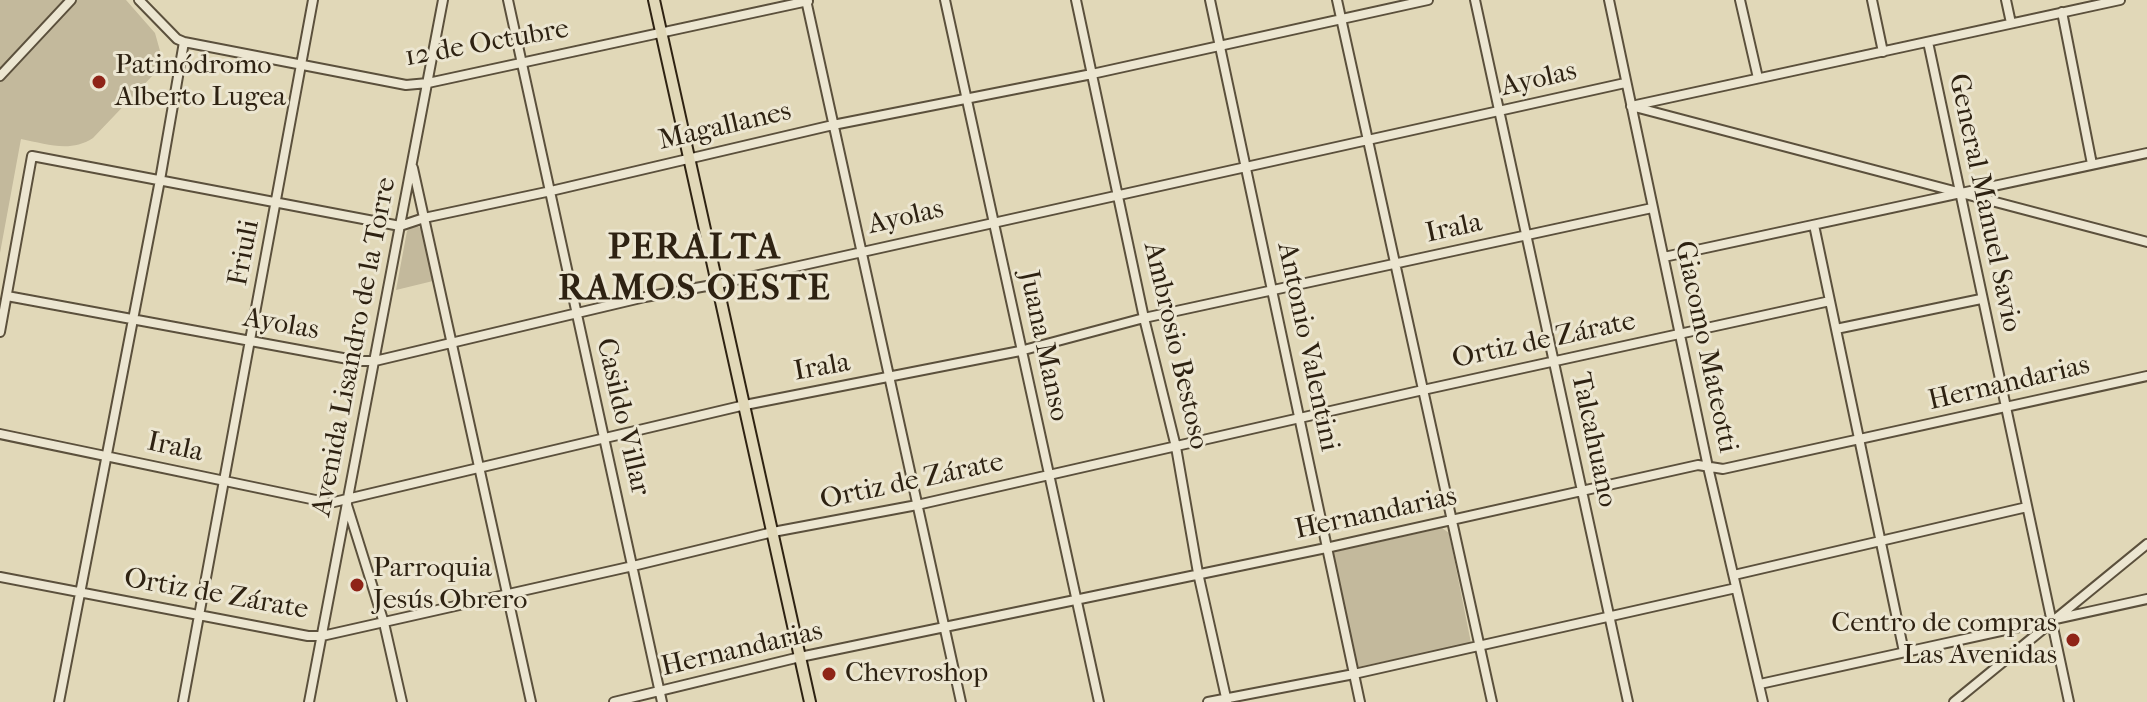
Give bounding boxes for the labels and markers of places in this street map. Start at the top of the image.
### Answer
place label: Patinódromo Alberto Lugea [115,49,286,115]
marker: Patinódromo Alberto Lugea [90,73,108,91]
place label: Parroquia Jesús Obrero [373,552,527,618]
marker: Parroquia Jesús Obrero [348,576,366,594]
place label: Centro de compras Las Avenidas [1831,607,2057,673]
marker: Centro de compras Las Avenidas [2064,631,2082,649]
place label: Chevroshop [845,657,988,691]
marker: Chevroshop [820,665,838,683]

